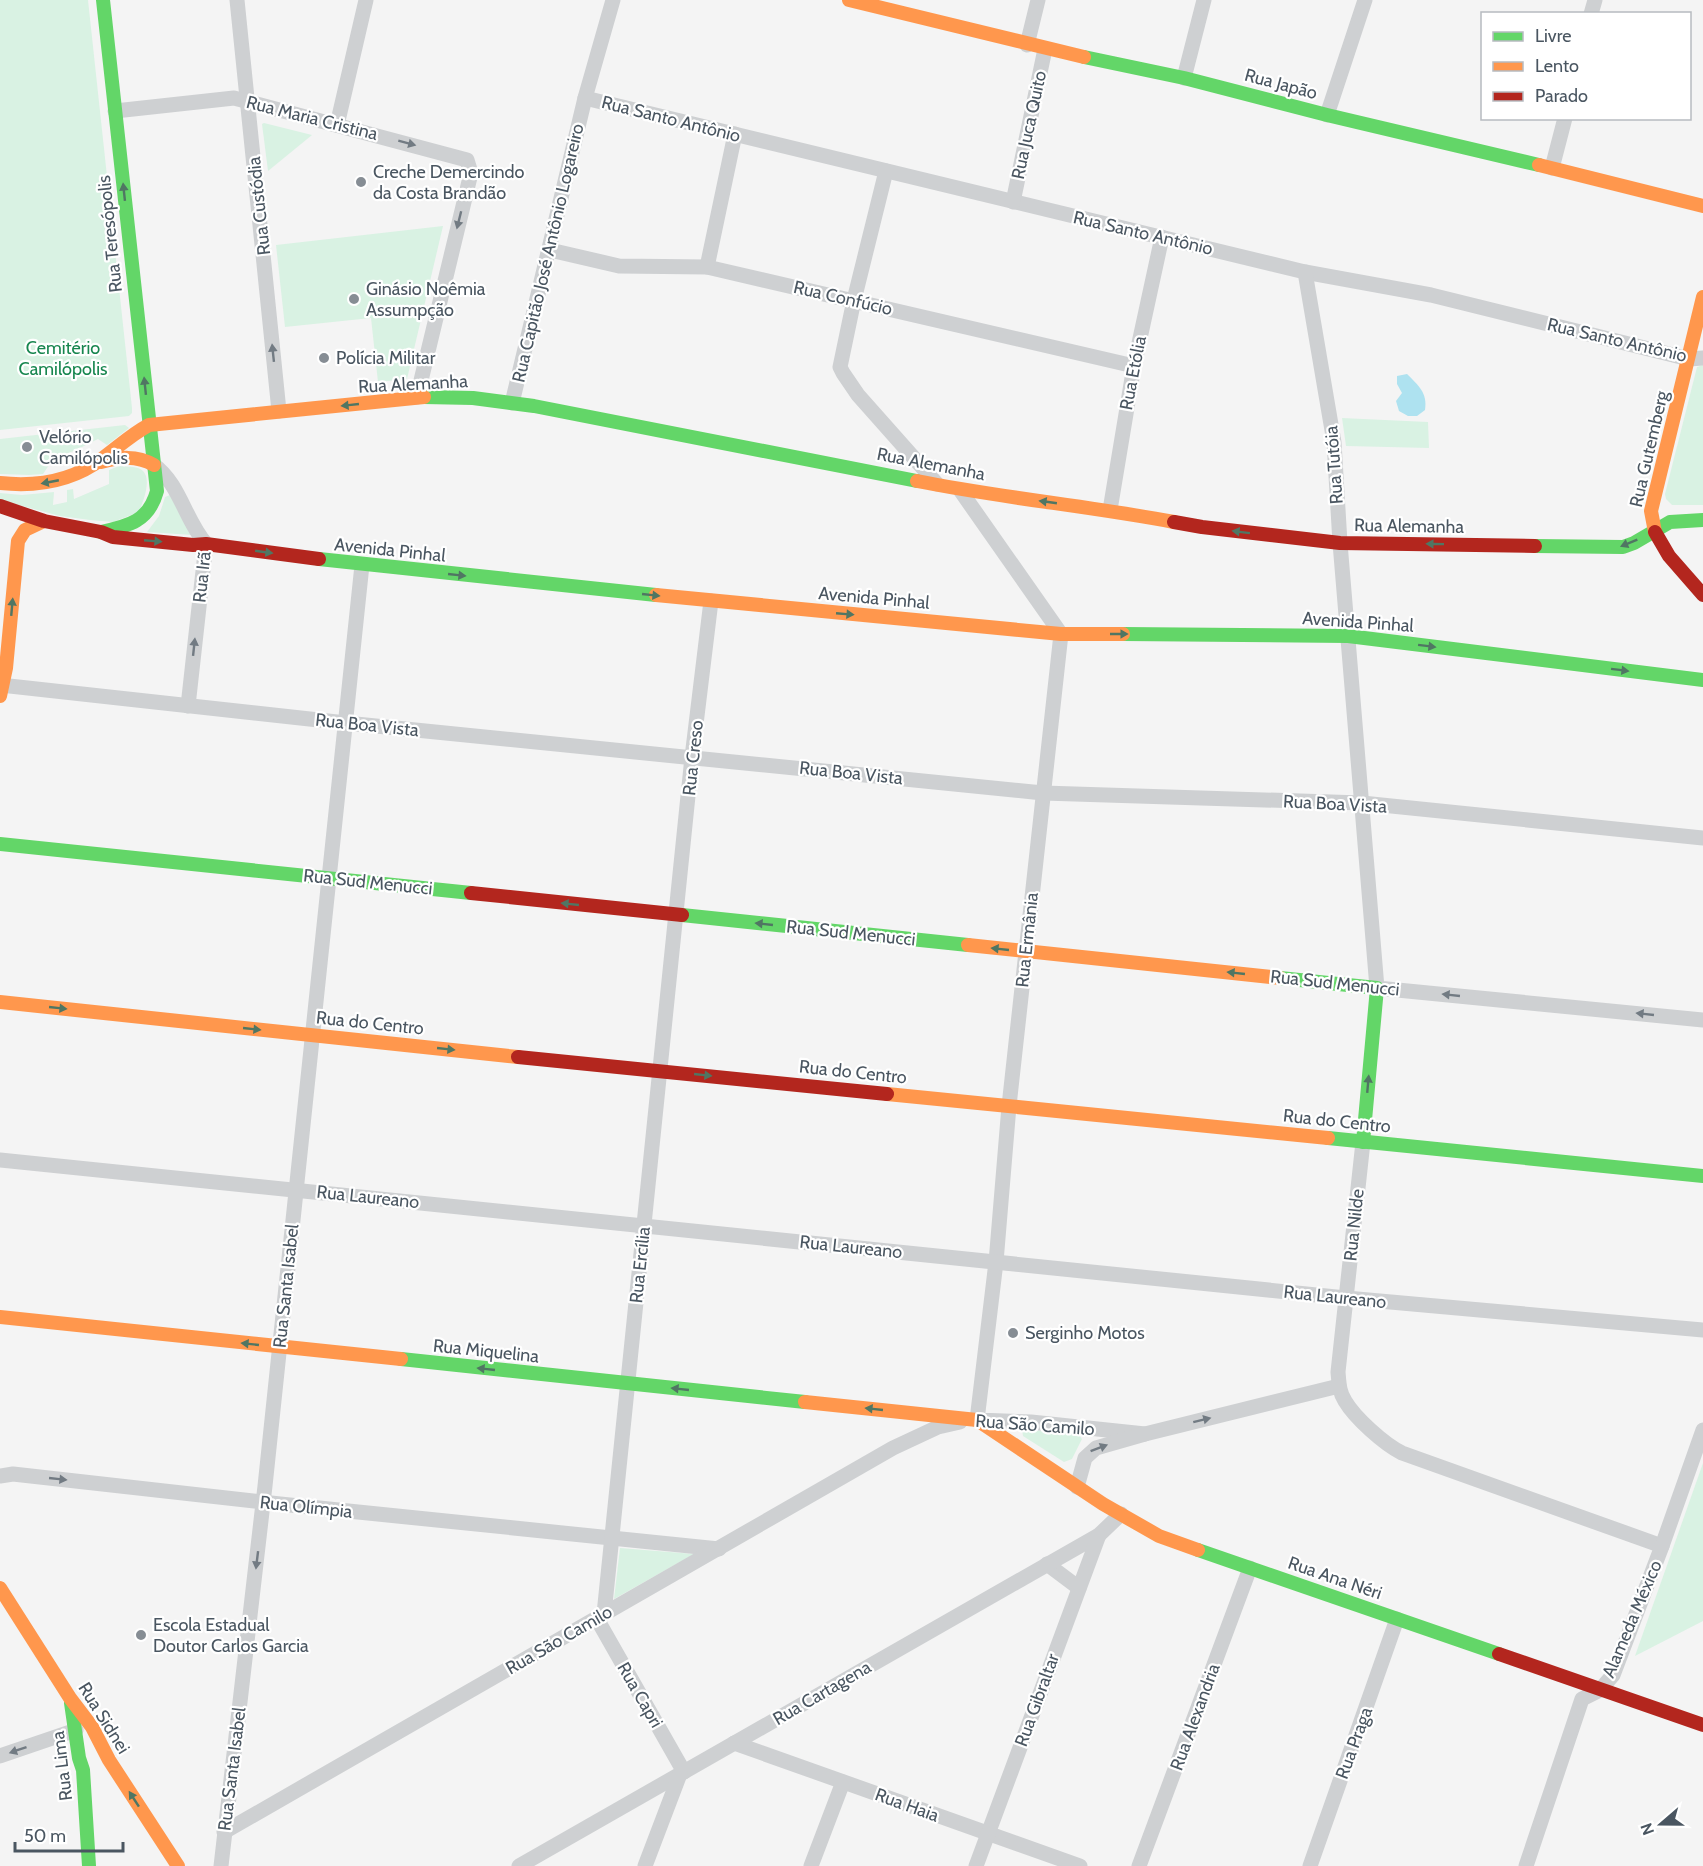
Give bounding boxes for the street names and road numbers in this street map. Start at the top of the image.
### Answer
street label: Rua Japão [1242,64,1320,104]
street label: Rua Juca Quito [1007,69,1051,181]
street label: Rua Maria Cristina [244,91,380,145]
street label: Rua Santo Antônio [599,91,743,147]
street label: Rua Capitão José Antônio Logareiro [507,121,589,385]
street label: Rua Custódia [243,155,275,256]
street label: Rua Teresópolis [93,174,127,294]
street label: Rua Santo Antônio [1071,206,1215,260]
street label: Rua Confúcio [791,276,895,320]
street label: Rua Santo Antônio [1545,313,1689,367]
street label: Rua Etólia [1115,334,1151,412]
street label: Rua Alemanha [358,370,469,398]
street label: Rua Gutemberg [1625,388,1673,509]
street label: Rua Tutóia [1320,425,1348,505]
street label: Rua Alemanha [875,443,987,485]
street label: Rua Alemanha [1354,514,1465,538]
street label: Avenida Pinhal [333,533,447,567]
street label: Rua Irã [188,550,216,604]
street label: Avenida Pinhal [817,582,931,614]
street label: Avenida Pinhal [1302,607,1415,637]
street label: Rua Boa Vista [314,709,420,741]
street label: Rua Creso [678,719,708,797]
street label: Rua Boa Vista [798,757,904,789]
street label: Rua Boa Vista [1283,790,1388,818]
street label: Rua Sud Menucci [302,864,434,900]
street label: Rua Ermânia [1011,891,1043,988]
street label: Rua Sud Menucci [785,915,917,951]
street label: Rua Sud Menucci [1269,965,1401,1001]
street label: Rua do Centro [315,1006,425,1040]
street label: Rua do Centro [798,1055,908,1089]
street label: Rua do Centro [1282,1104,1392,1138]
street label: Rua Laureano [316,1181,421,1213]
street label: Rua Nilde [1339,1188,1369,1262]
street label: Rua Santa Isabel [269,1222,304,1349]
street label: Rua Ercília [625,1225,655,1304]
street label: Rua Laureano [799,1231,904,1263]
street label: Rua Laureano [1283,1281,1388,1313]
street label: Rua Miquelina [432,1334,540,1368]
street label: Rua São Camilo [975,1410,1095,1440]
street label: Rua Olímpia [259,1491,354,1523]
street label: Rua Ana Néri [1285,1552,1385,1604]
street label: Alameda México [1597,1557,1667,1681]
street label: Rua São Camilo [502,1601,616,1679]
street label: Rua Gibraltar [1010,1650,1064,1749]
street label: Rua Cartagena [769,1656,875,1730]
street label: Rua Capri [612,1658,668,1732]
street label: Rua Alexandria [1165,1660,1225,1774]
street label: Rua Sidnei [73,1678,135,1758]
street label: Rua Praga [1331,1704,1377,1782]
street label: Rua Santa Isabel [213,1705,251,1832]
street label: Rua Lima [47,1730,77,1802]
street label: Rua Haia [872,1783,942,1827]

